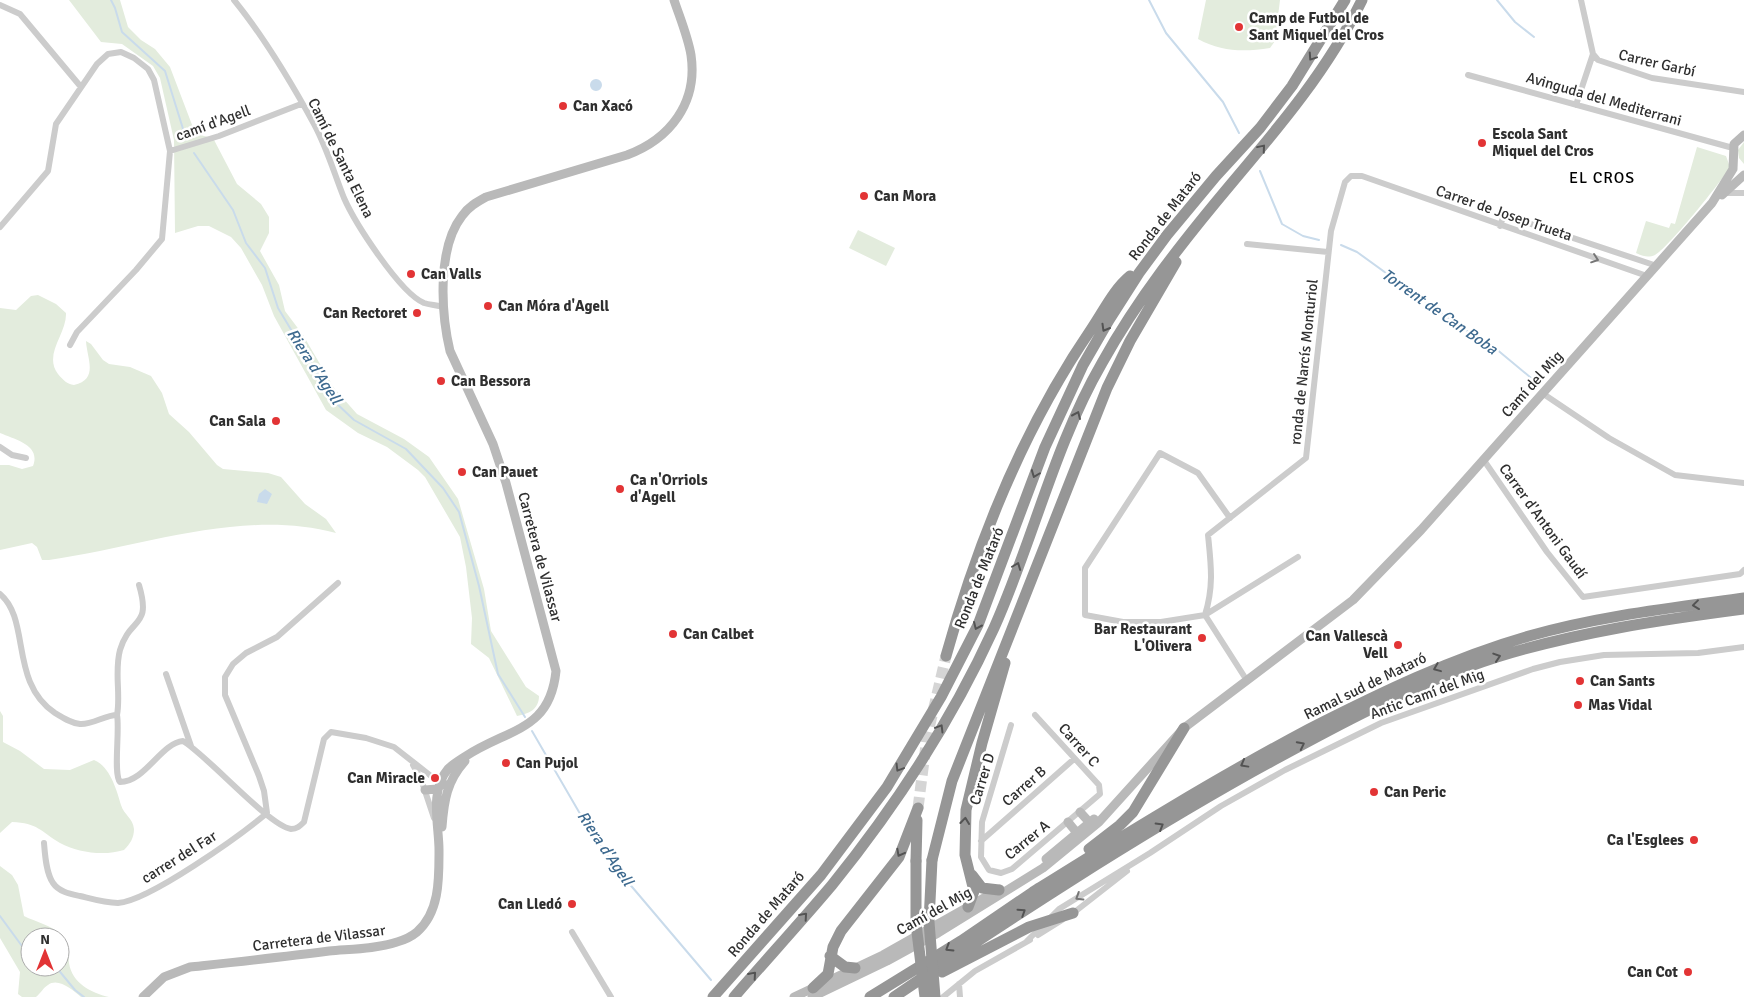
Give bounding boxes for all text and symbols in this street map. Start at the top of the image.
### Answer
place label: Camp de Futbol de Sant Miquel del Cros [1249,9,1384,44]
marker: Camp de Futbol de Sant Miquel del Cros [1233,21,1245,33]
street label: Carrer Garbí [1617,45,1697,81]
one-way arrow [1308,52,1318,61]
street label: Avinguda del Mediterrani [1524,68,1684,130]
street label: Camí de Santa Elena [304,95,378,221]
place label: Can Xacó [573,97,633,115]
marker: Can Xacó [557,100,569,112]
street label: camí d'Agell [173,101,253,145]
place label: Escola Sant Miquel del Cros [1492,125,1594,160]
marker: Escola Sant Miquel del Cros [1476,137,1488,149]
one-way arrow [1256,145,1264,154]
street label: Ronda de Mataró [1125,168,1205,264]
district label: EL CROS [1569,168,1635,188]
street label: Carrer de Josep Trueta [1433,181,1575,245]
place label: Can Mora [874,187,936,205]
marker: Can Mora [858,190,870,202]
one-way arrow [1591,253,1599,263]
water label: Torrent de Can Boba [1378,264,1502,360]
place label: Can Valls [421,265,482,283]
marker: Can Valls [405,268,417,280]
street label: ronda de Narcís Monturiol [1286,278,1322,446]
place label: Can Móra d'Agell [498,297,609,315]
marker: Can Móra d'Agell [482,300,494,312]
place label: Can Rectoret [323,304,407,322]
marker: Can Rectoret [411,307,423,319]
one-way arrow [1101,322,1111,331]
water label: Riera d'Agell [282,325,347,409]
street label: Camí del Mig [1497,347,1567,421]
place label: Can Bessora [451,372,531,390]
marker: Can Bessora [435,375,447,387]
one-way arrow [1070,411,1081,420]
place label: Can Sala [209,412,266,430]
marker: Can Sala [270,415,282,427]
street label: Carrer d'Antoni Gaudí [1495,460,1591,582]
place label: Can Pauet [472,463,538,481]
marker: Can Pauet [456,466,468,478]
one-way arrow [1031,469,1041,478]
place label: Ca n'Orriols d'Agell [630,471,708,506]
marker: Ca n'Orriols d'Agell [614,483,626,495]
street label: Carretera de Vilassar [514,490,566,624]
street label: Ronda de Mataró [950,524,1008,631]
one-way arrow [1011,562,1021,571]
one-way arrow [1691,599,1700,609]
place label: Bar Restaurant L'Olivera [1094,620,1192,655]
one-way arrow [972,621,983,630]
place label: Can Calbet [683,625,754,643]
place label: Can Vallescà Vell [1305,627,1388,662]
marker: Can Calbet [667,628,679,640]
marker: Bar Restaurant L'Olivera [1196,632,1208,644]
marker: Can Vallescà Vell [1392,639,1404,651]
street label: Ramal sud de Mataró [1301,648,1429,723]
one-way arrow [1493,653,1501,663]
one-way arrow [1433,662,1442,673]
street label: Antic Camí del Mig [1367,665,1487,723]
place label: Can Sants [1590,672,1655,690]
marker: Can Sants [1574,675,1586,687]
place label: Mas Vidal [1588,696,1652,714]
marker: Mas Vidal [1572,699,1584,711]
street label: Carrer C [1055,719,1103,771]
one-way arrow [934,725,944,734]
one-way arrow [1296,741,1305,751]
street label: Carrer D [966,751,998,807]
place label: Can Pujol [516,754,579,772]
marker: Can Pujol [500,757,512,769]
one-way arrow [1241,758,1250,768]
street label: Carrer B [998,762,1050,810]
one-way arrow [895,763,905,772]
place label: Can Miracle [347,769,425,787]
marker: Can Miracle [429,772,441,784]
place label: Can Peric [1384,783,1446,801]
marker: Can Peric [1368,786,1380,798]
water label: Riera d'Agell [573,807,638,891]
street label: Carrer A [1001,816,1053,864]
one-way arrow [959,817,970,825]
one-way arrow [1155,823,1164,832]
street label: carrer del Far [138,826,220,887]
place label: Ca l'Esglees [1607,831,1684,849]
marker: Ca l'Esglees [1688,834,1700,846]
one-way arrow [896,848,906,857]
street label: Ronda de Mataró [724,867,808,961]
street label: Camí del Mig [893,883,975,939]
one-way arrow [1075,890,1084,900]
place label: Can Lledó [498,895,562,913]
marker: Can Lledó [566,898,578,910]
one-way arrow [1017,909,1026,918]
one-way arrow [799,913,808,922]
street label: Carretera de Vilassar [252,921,387,955]
north arrow [20,927,70,977]
text: N [40,931,50,948]
one-way arrow [946,942,955,952]
place label: Can Cot [1627,963,1678,981]
marker: Can Cot [1682,966,1694,978]
one-way arrow [747,972,756,981]

